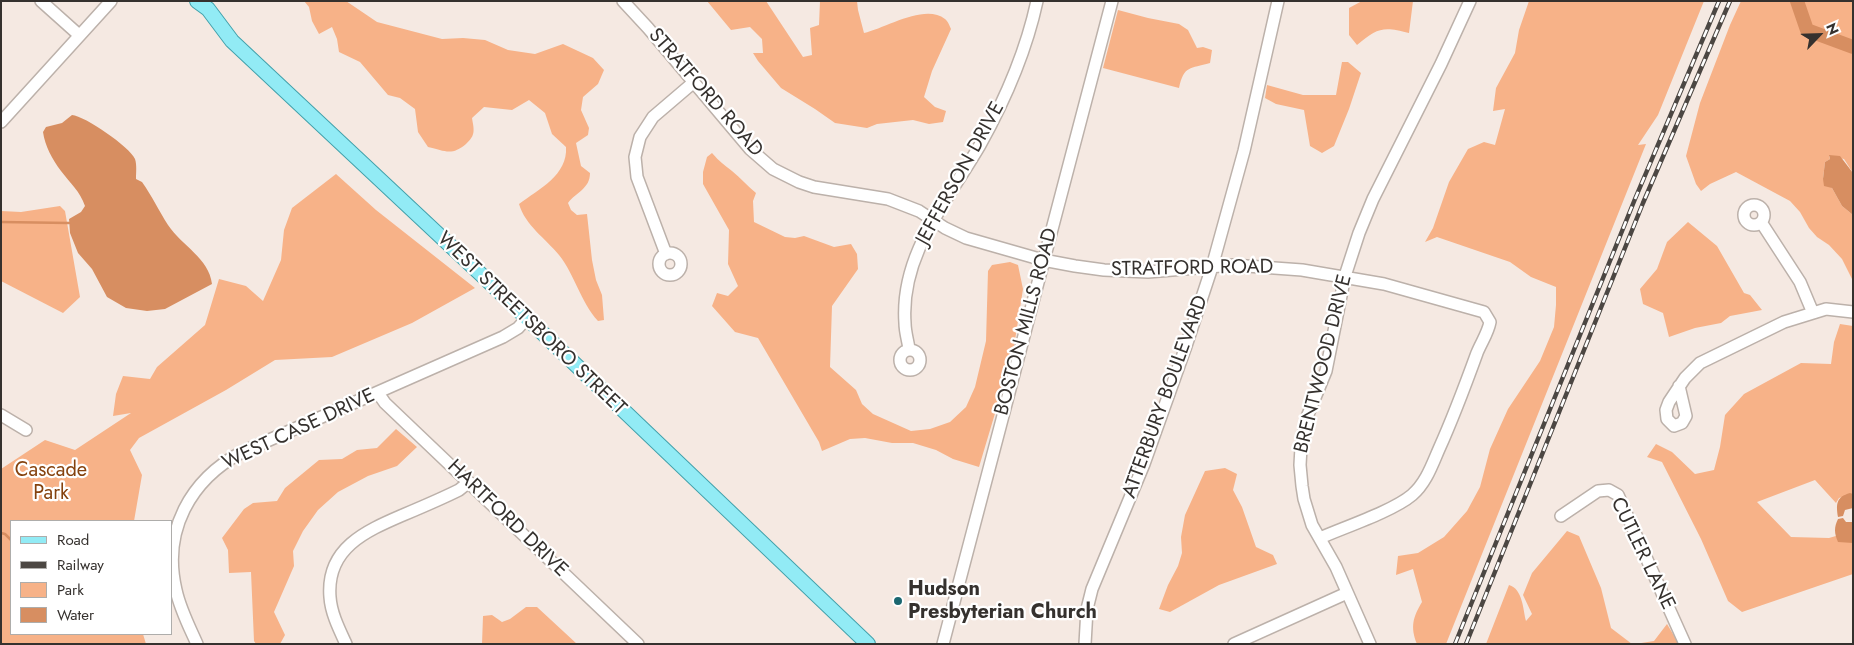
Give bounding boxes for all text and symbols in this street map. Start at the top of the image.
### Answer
north arrow [1794,10,1844,60]
text: N [1821,20,1844,38]
street label: STRATFORD ROAD [643,24,767,162]
street label: JEFFERSON DRIVE [912,98,1010,250]
street label: BOSTON MILLS ROAD [990,226,1064,418]
street label: WEST STREETSBORO STREET [431,227,631,421]
street label: STRATFORD ROAD [1111,256,1273,282]
street label: BRENTWOOD DRIVE [1290,272,1358,456]
street label: ATTERBURY BOULEVARD [1118,292,1214,502]
street label: WEST CASE DRIVE [219,384,379,476]
street label: HARTFORD DRIVE [442,455,572,583]
park label: Cascade Park [15,459,87,506]
street label: CUTLER LANE [1604,494,1680,614]
legend [10,520,172,635]
text: Road [57,529,89,551]
text: Railway [57,554,104,576]
place label: Hudson Presbyterian Church [908,578,1097,625]
text: Park [57,579,84,601]
marker: Hudson Presbyterian Church [892,595,904,607]
text: Water [57,604,94,626]

